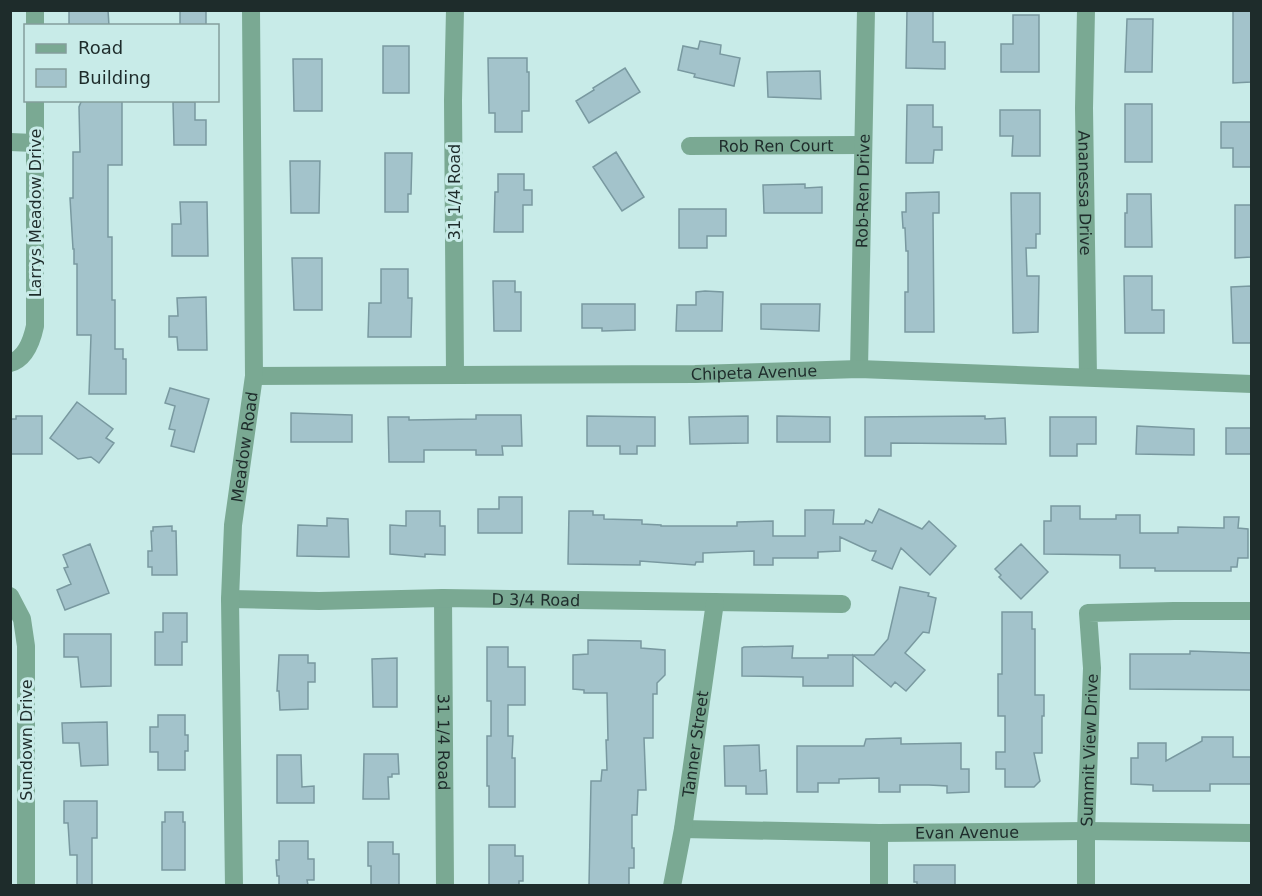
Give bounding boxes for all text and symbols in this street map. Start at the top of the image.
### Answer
legend [24,24,219,102]
text: Road [78,37,123,58]
text: Building [78,67,151,88]
street label: Larrys Meadow Drive [26,129,45,297]
street label: Ananessa Drive [1075,130,1096,256]
street label: Rob-Ren Drive [852,134,873,248]
street label: Rob Ren Court [718,136,834,155]
street label: 31 1/4 Road [445,144,464,240]
street label: Chipeta Avenue [691,361,817,384]
street label: Meadow Road [227,390,261,504]
street label: D 3/4 Road [492,589,580,610]
street label: Summit View Drive [1077,673,1101,827]
street label: Sundown Drive [17,679,36,801]
street label: Tanner Street [678,689,712,799]
street label: 31 1/4 Road [434,694,454,790]
street label: Evan Avenue [915,822,1019,842]

